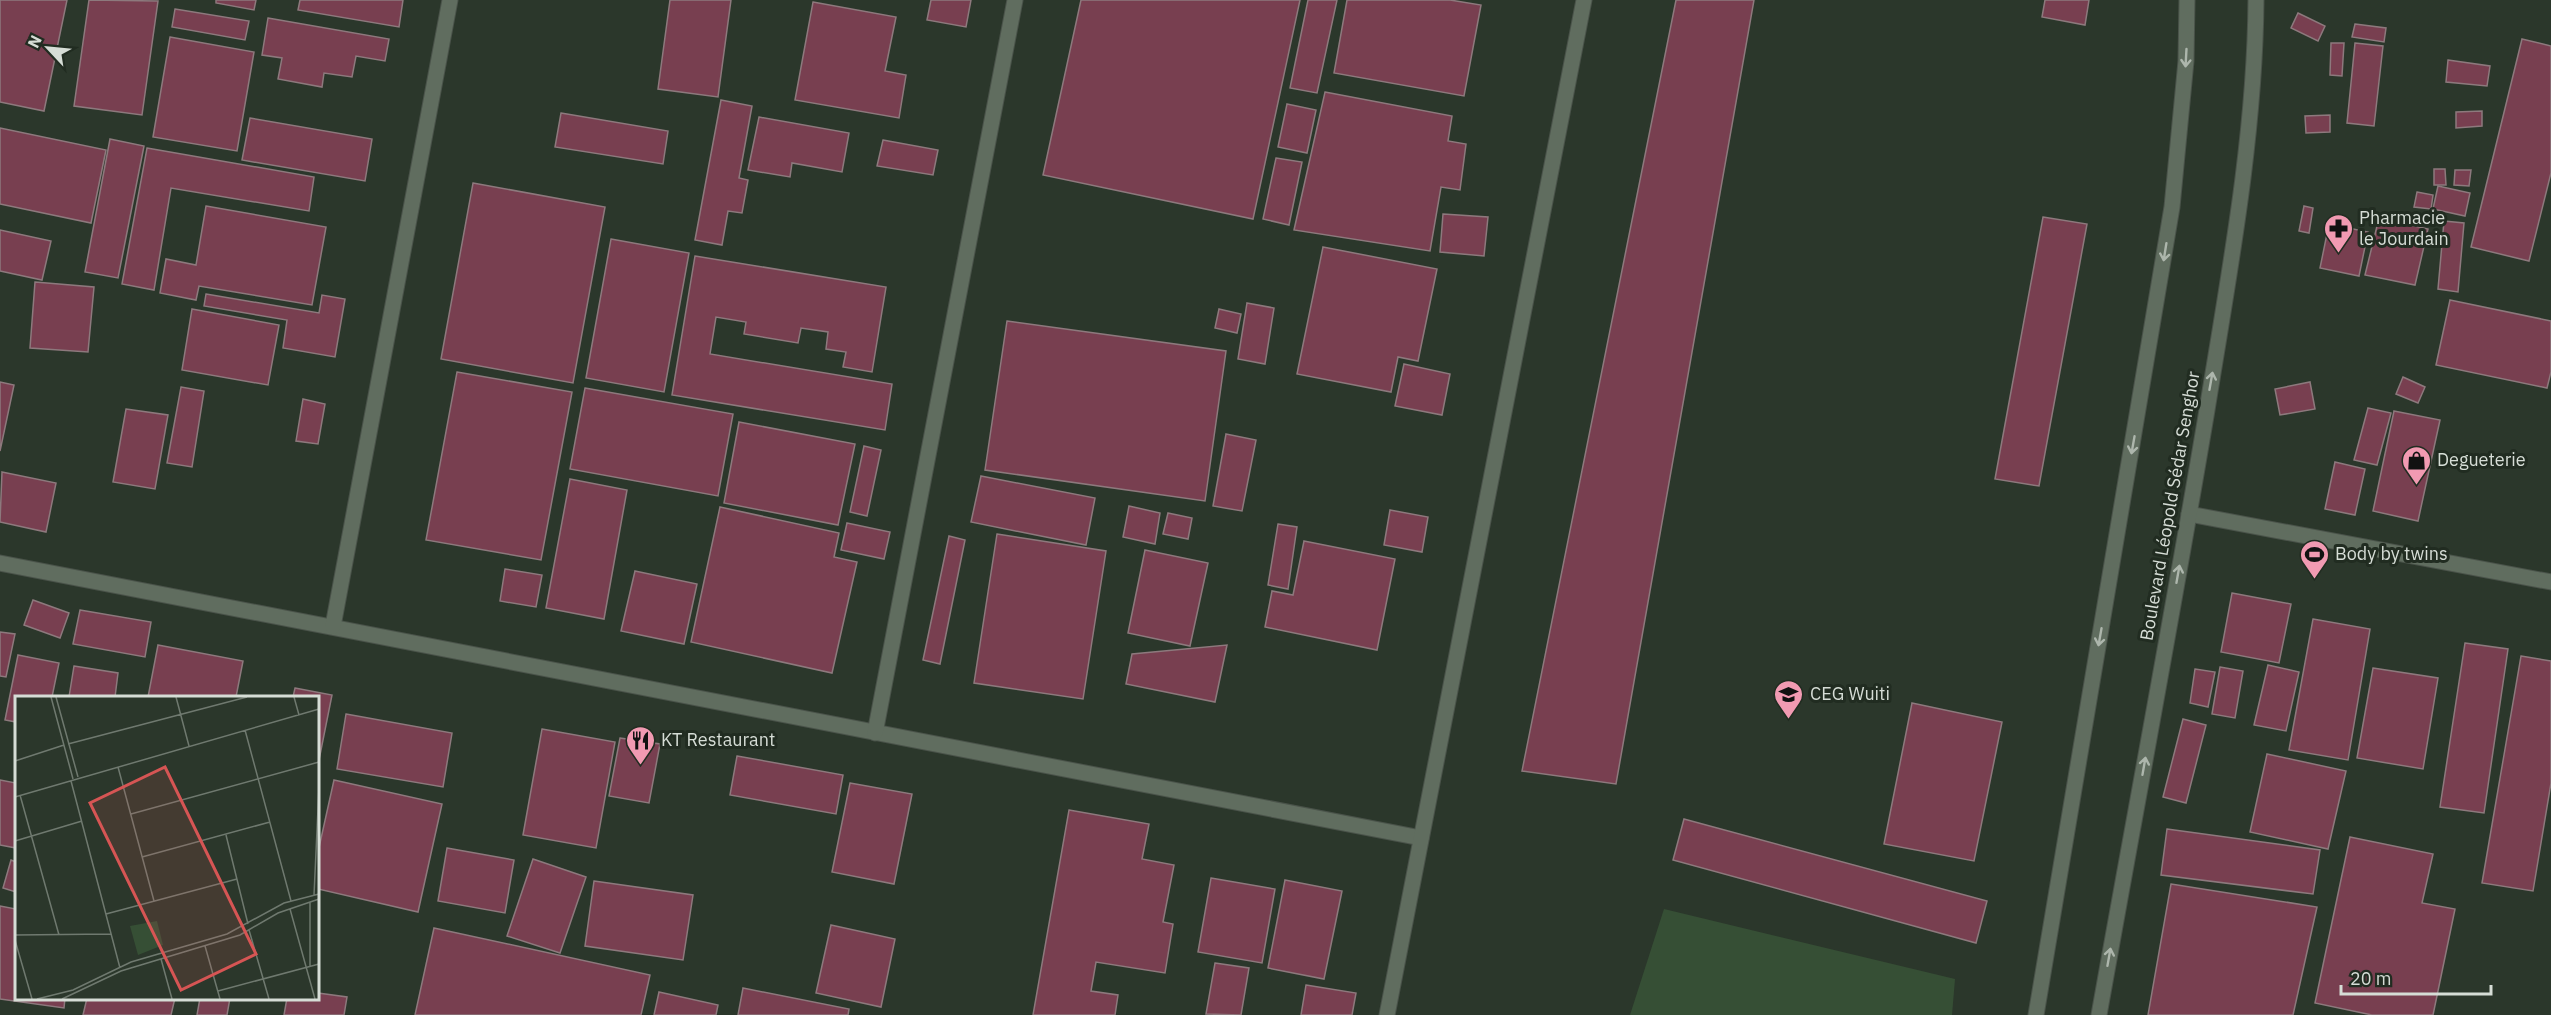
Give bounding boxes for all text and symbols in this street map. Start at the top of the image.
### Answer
north arrow [18,18,78,78]
text: N [23,32,46,51]
one-way arrow [2181,48,2192,68]
place label: Pharmacie le Jourdain [2359,206,2449,250]
pharmacy icon: Pharmacie le Jourdain [2322,212,2354,254]
one-way arrow [2159,242,2170,262]
street label: Boulevard Léopold Sédar Senghor [2134,369,2205,642]
one-way arrow [2206,372,2217,392]
one-way arrow [2127,434,2138,454]
shop icon: Degueterie [2400,444,2432,486]
place label: Degueterie [2437,448,2526,471]
sports icon: Body by twins [2298,538,2330,580]
place label: Body by twins [2335,542,2448,565]
one-way arrow [2173,564,2184,584]
one-way arrow [2094,626,2105,646]
school or university icon: CEG Wuiti [1773,678,1805,720]
place label: CEG Wuiti [1810,682,1890,705]
inset map [15,696,320,1000]
restaurant icon: KT Restaurant [624,724,656,766]
place label: KT Restaurant [661,728,775,751]
one-way arrow [2139,756,2150,776]
one-way arrow [2104,948,2115,968]
scale bar [2341,958,2491,996]
text: 20 m [2350,967,2392,990]

